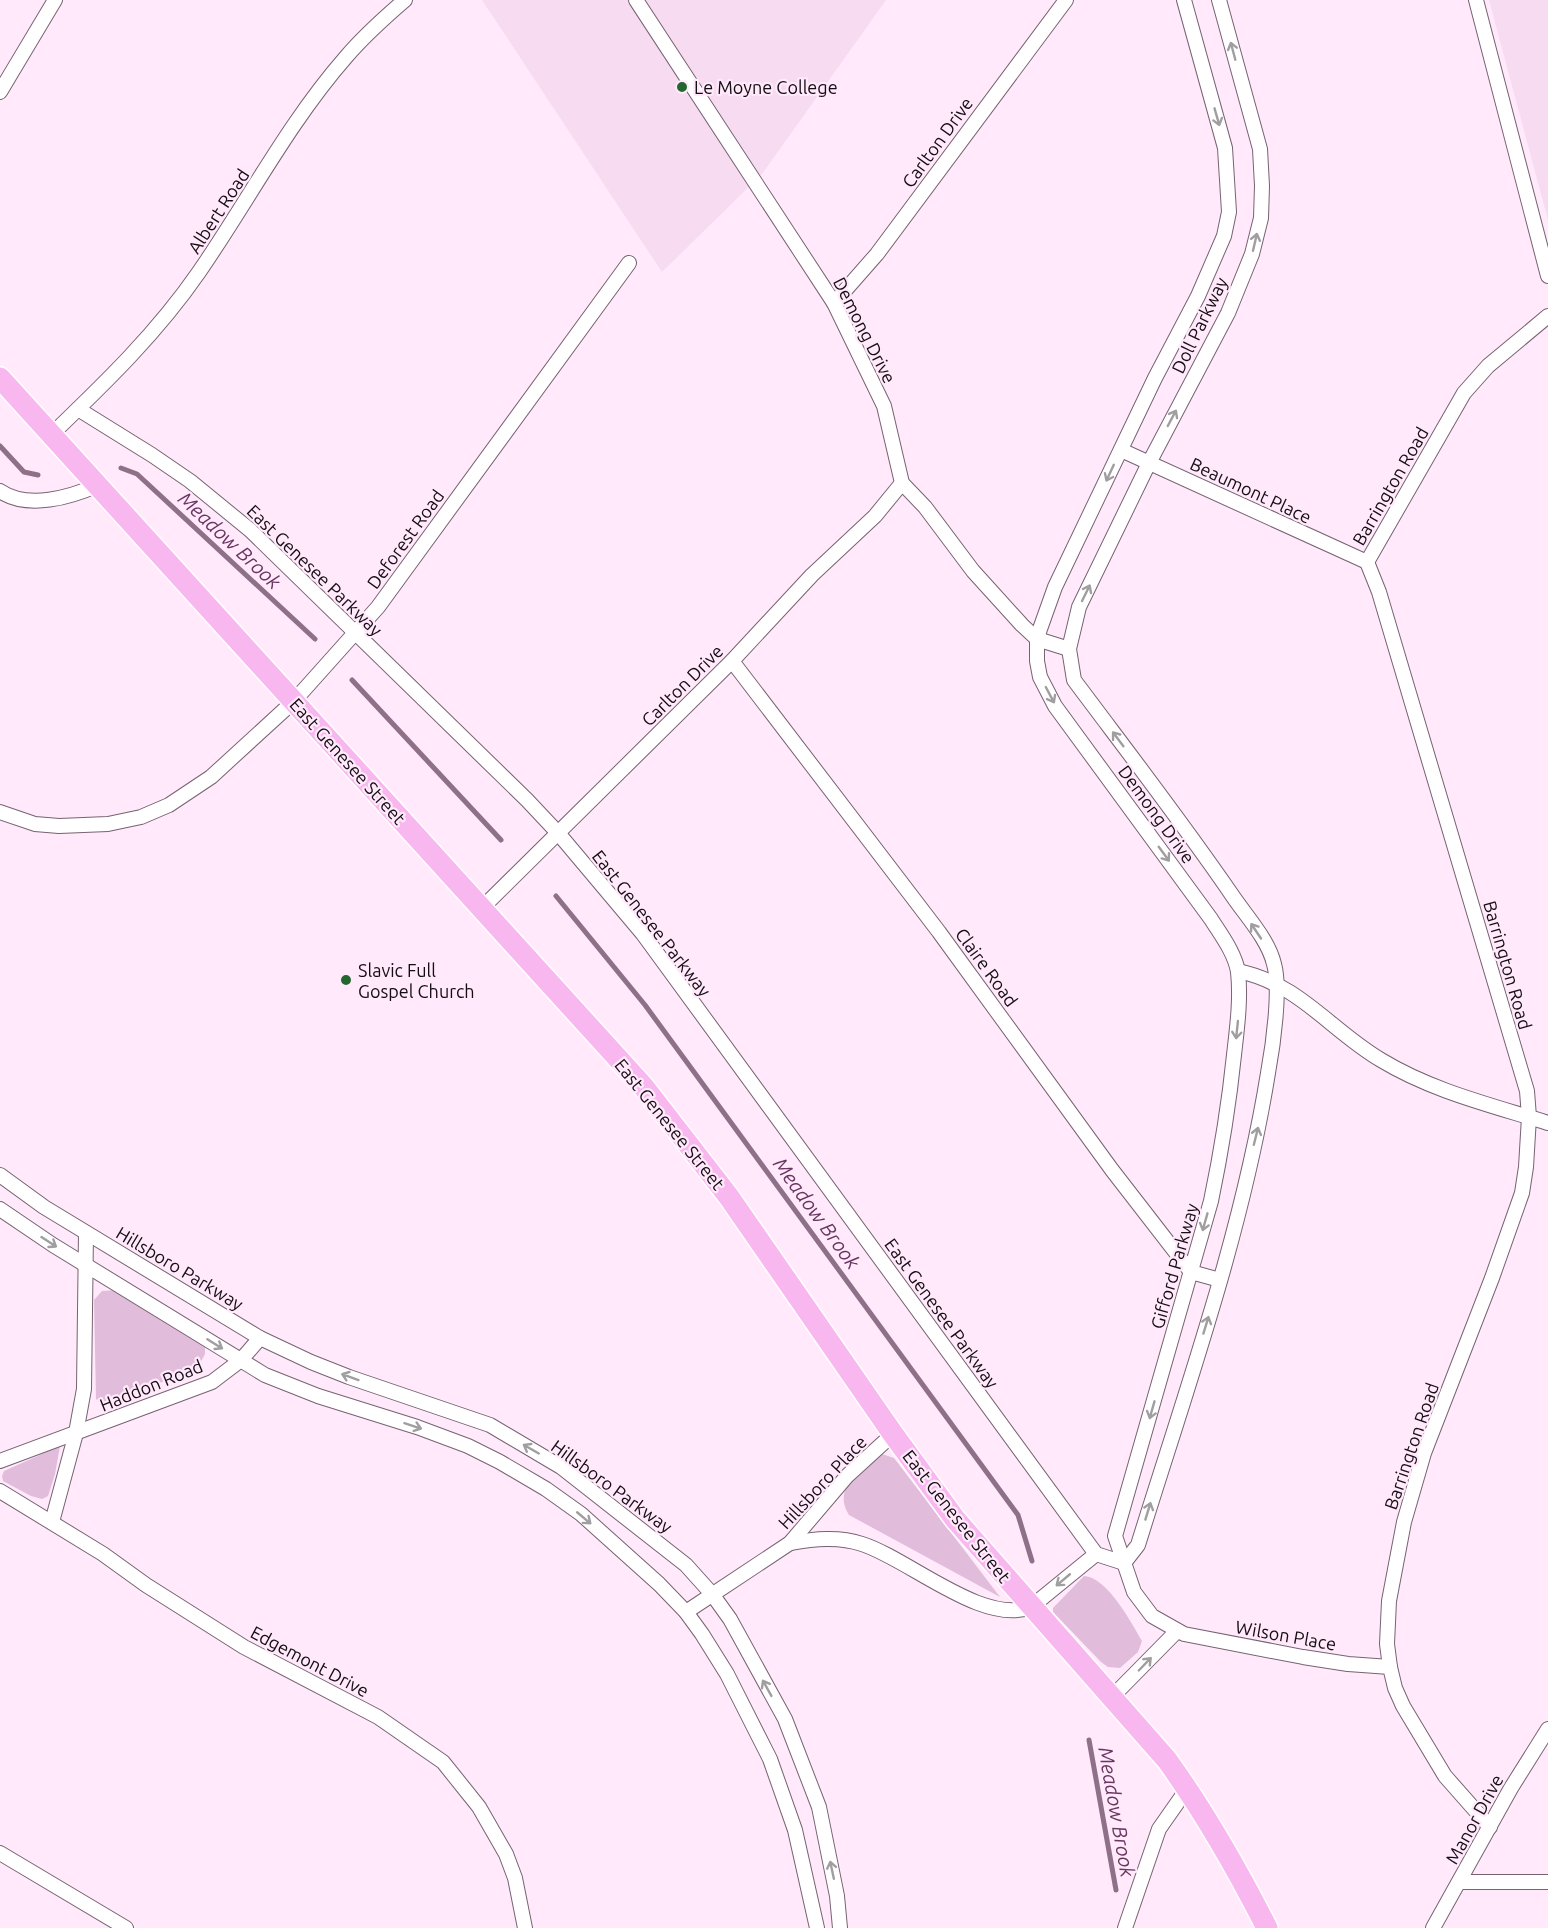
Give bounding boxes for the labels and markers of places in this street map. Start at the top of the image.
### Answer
place label: Le Moyne College [694,77,838,97]
marker: Le Moyne College [675,80,689,94]
place label: Slavic Full Gospel Church [358,960,475,1001]
marker: Slavic Full Gospel Church [339,973,353,987]

